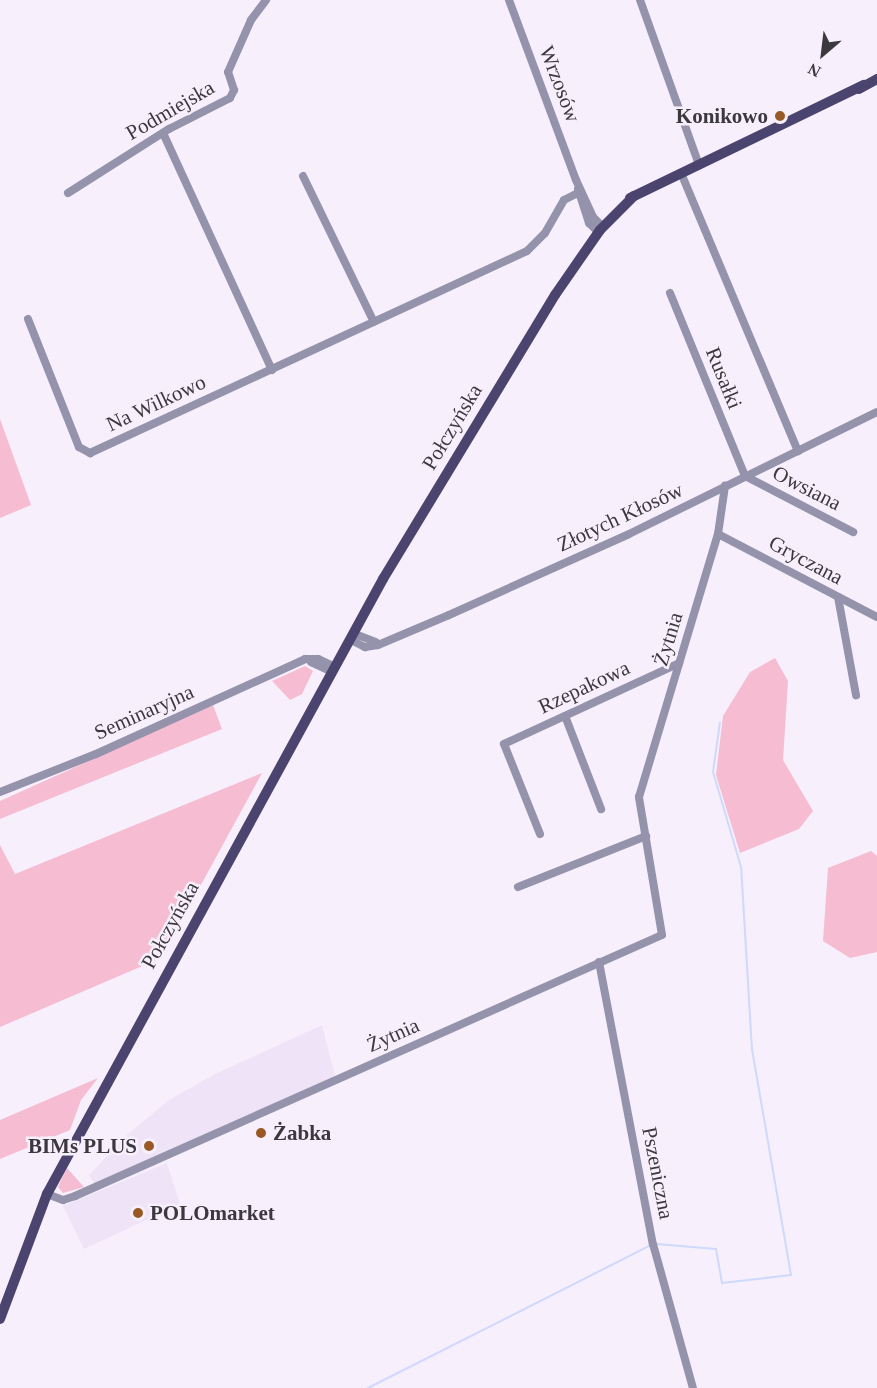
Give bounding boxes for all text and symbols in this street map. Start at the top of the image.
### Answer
north arrow [793,24,853,84]
street label: Wrzosów [534,42,586,126]
text: N [805,60,823,81]
street label: Podmiejska [121,75,219,145]
place label: Konikowo [676,103,768,129]
marker: Konikowo [773,109,787,123]
street label: Rusałki [700,344,748,412]
street label: Na Wilkowo [102,369,210,437]
street label: Połczyńska [417,380,487,474]
street label: Owsiana [769,460,845,516]
street label: Złotych Kłosów [553,477,687,557]
street label: Gryczana [765,530,847,590]
street label: Żytnia [648,609,688,669]
street label: Rzepakowa [534,655,634,719]
street label: Seminaryjna [90,679,198,745]
street label: Połczyńska [136,877,204,973]
street label: Żytnia [363,1012,423,1058]
place label: Żabka [273,1120,331,1146]
street label: Pszeniczna [637,1125,679,1221]
marker: Żabka [254,1126,268,1140]
place label: BIMs PLUS [28,1133,137,1159]
marker: BIMs PLUS [142,1139,156,1153]
place label: POLOmarket [150,1200,275,1226]
marker: POLOmarket [131,1206,145,1220]

